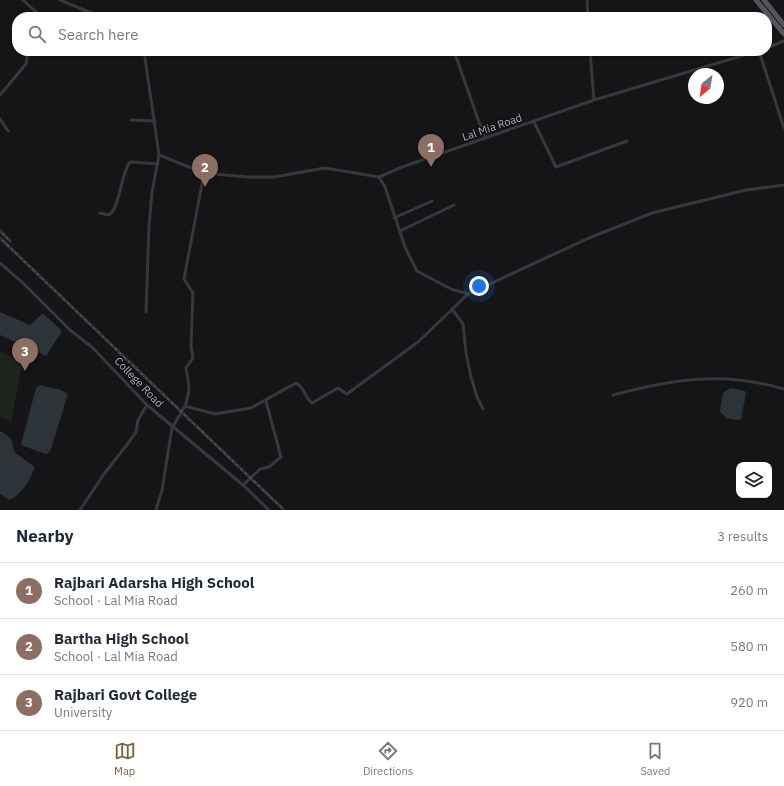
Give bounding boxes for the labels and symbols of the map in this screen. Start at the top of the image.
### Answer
north arrow [688,68,724,104]
street label: Lal Mia Road [460,110,524,144]
pin: 1 [418,134,444,167]
pin: 2 [192,154,218,187]
your location [469,276,489,296]
pin: 3 [12,338,38,371]
street label: College Road [112,354,166,410]

